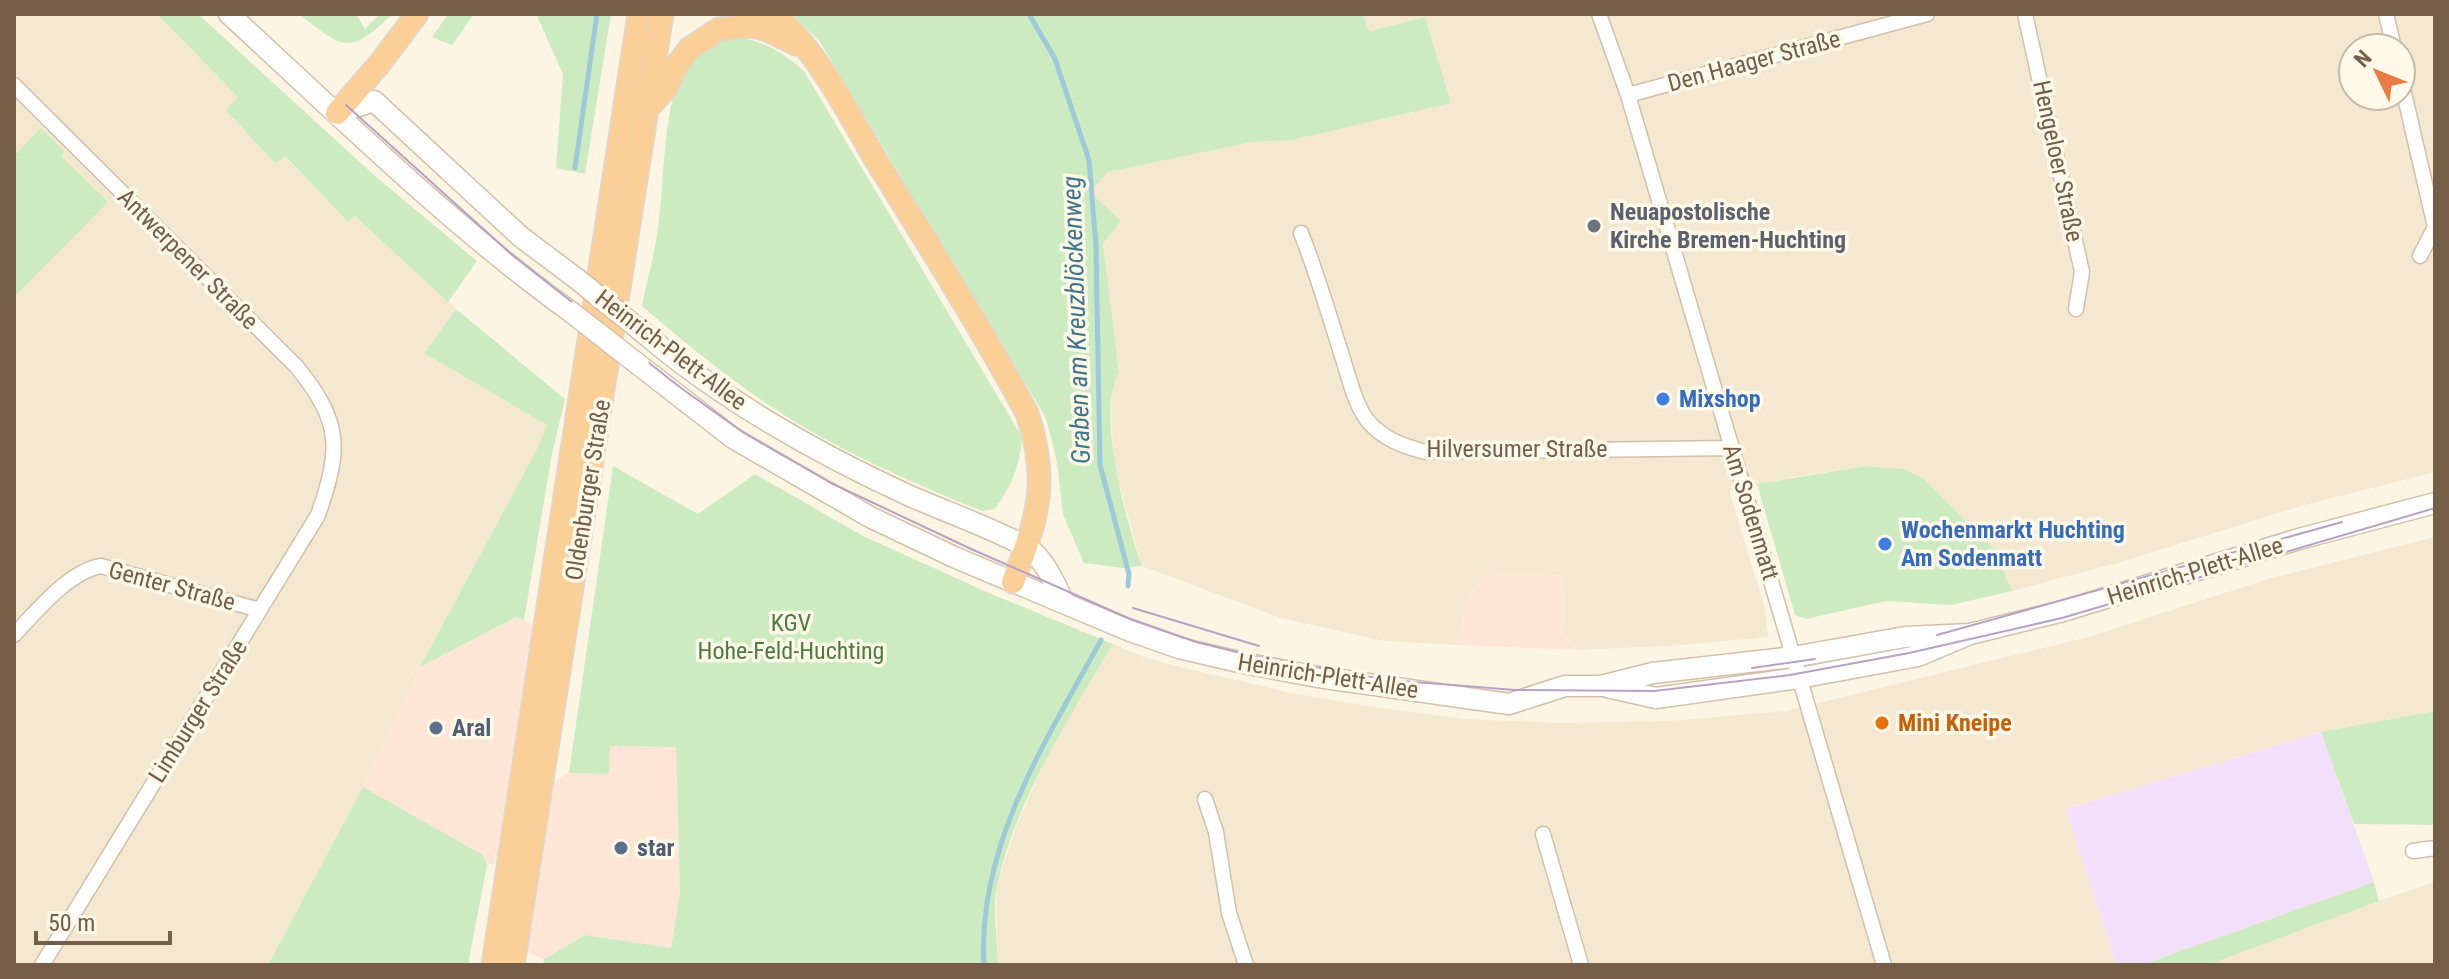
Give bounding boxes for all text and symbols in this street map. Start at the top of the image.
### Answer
street label: Den Haager Straße [1665,25,1843,97]
north arrow [2337,32,2417,112]
text: N [2349,45,2376,72]
street label: Hengeloer Straße [2027,78,2089,244]
water label: Graben am Kreuzblöckenweg [1056,175,1096,465]
street label: Antwerpener Straße [112,183,264,335]
place label: Neuapostolische Kirche Bremen-Huchting [1610,198,1846,254]
marker: Neuapostolische Kirche Bremen-Huchting [1585,217,1603,235]
street label: Heinrich-Plett-Allee [590,284,752,416]
place label: Mixshop [1679,385,1761,413]
marker: Mixshop [1654,390,1672,408]
street label: Oldenburger Straße [560,398,616,582]
street label: Hilversumer Straße [1427,435,1607,463]
street label: Am Sodenmatt [1717,441,1785,583]
place label: Wochenmarkt Huchting Am Sodenmatt [1901,516,2125,572]
street label: Heinrich-Plett-Allee [2104,531,2286,611]
marker: Wochenmarkt Huchting Am Sodenmatt [1876,535,1894,553]
street label: Genter Straße [106,556,238,616]
park label: KGV Hohe-Feld-Huchting [698,609,884,665]
street label: Limburger Straße [143,634,253,788]
street label: Heinrich-Plett-Allee [1236,648,1420,704]
place label: Mini Kneipe [1898,709,2012,737]
place label: Aral [452,714,491,742]
marker: Mini Kneipe [1873,714,1891,732]
marker: Aral [427,719,445,737]
place label: star [637,834,675,862]
marker: star [612,839,630,857]
scale bar [36,895,170,945]
text: 50 m [48,909,95,937]

